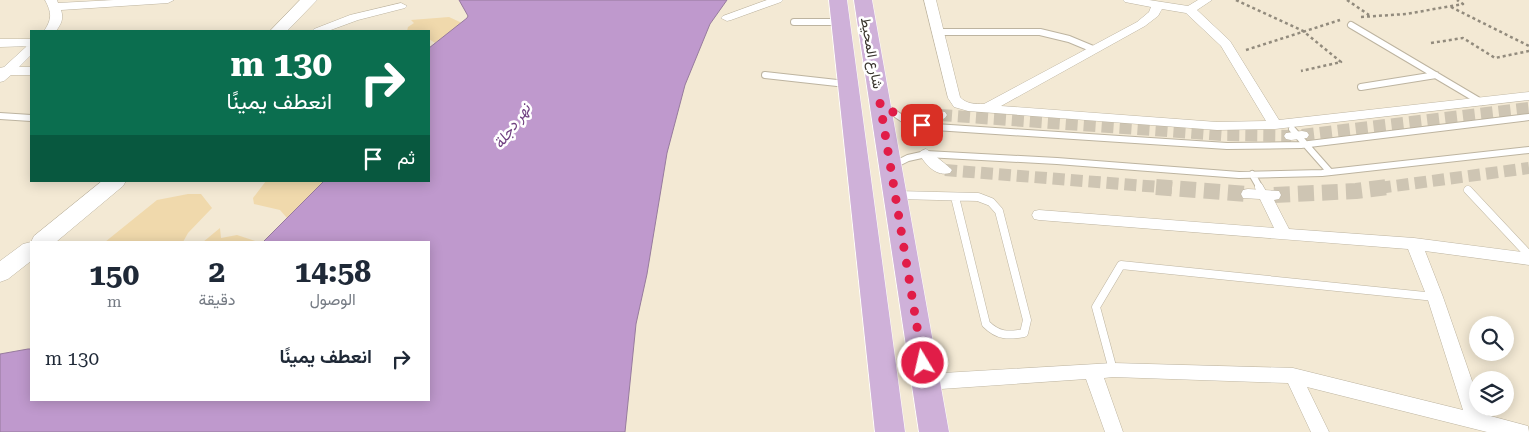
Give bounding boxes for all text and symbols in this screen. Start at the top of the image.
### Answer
street label: شارع المحيط [855,16,886,91]
text: 130 m [231,44,332,85]
icon: right [350,50,415,115]
text: انعطف يمينًا [227,89,332,114]
water label: نهر دجلة [490,99,535,152]
pin [901,104,943,146]
icon: arrive [908,111,936,139]
icon: arrive [359,145,387,173]
text: ثم [397,146,415,169]
text: 2 [209,254,225,289]
text: 14:58 [294,254,371,289]
text: 150 [89,257,139,292]
text: دقيقة [198,290,235,309]
text: الوصول [310,290,356,309]
text: m [107,292,122,311]
map controls [1469,316,1514,416]
button: search [1469,316,1514,361]
position arrow [896,336,948,388]
text: انعطف يمينًا [280,345,372,368]
icon: right [387,345,415,373]
text: 130 m [45,347,99,370]
button: layers [1469,371,1514,416]

